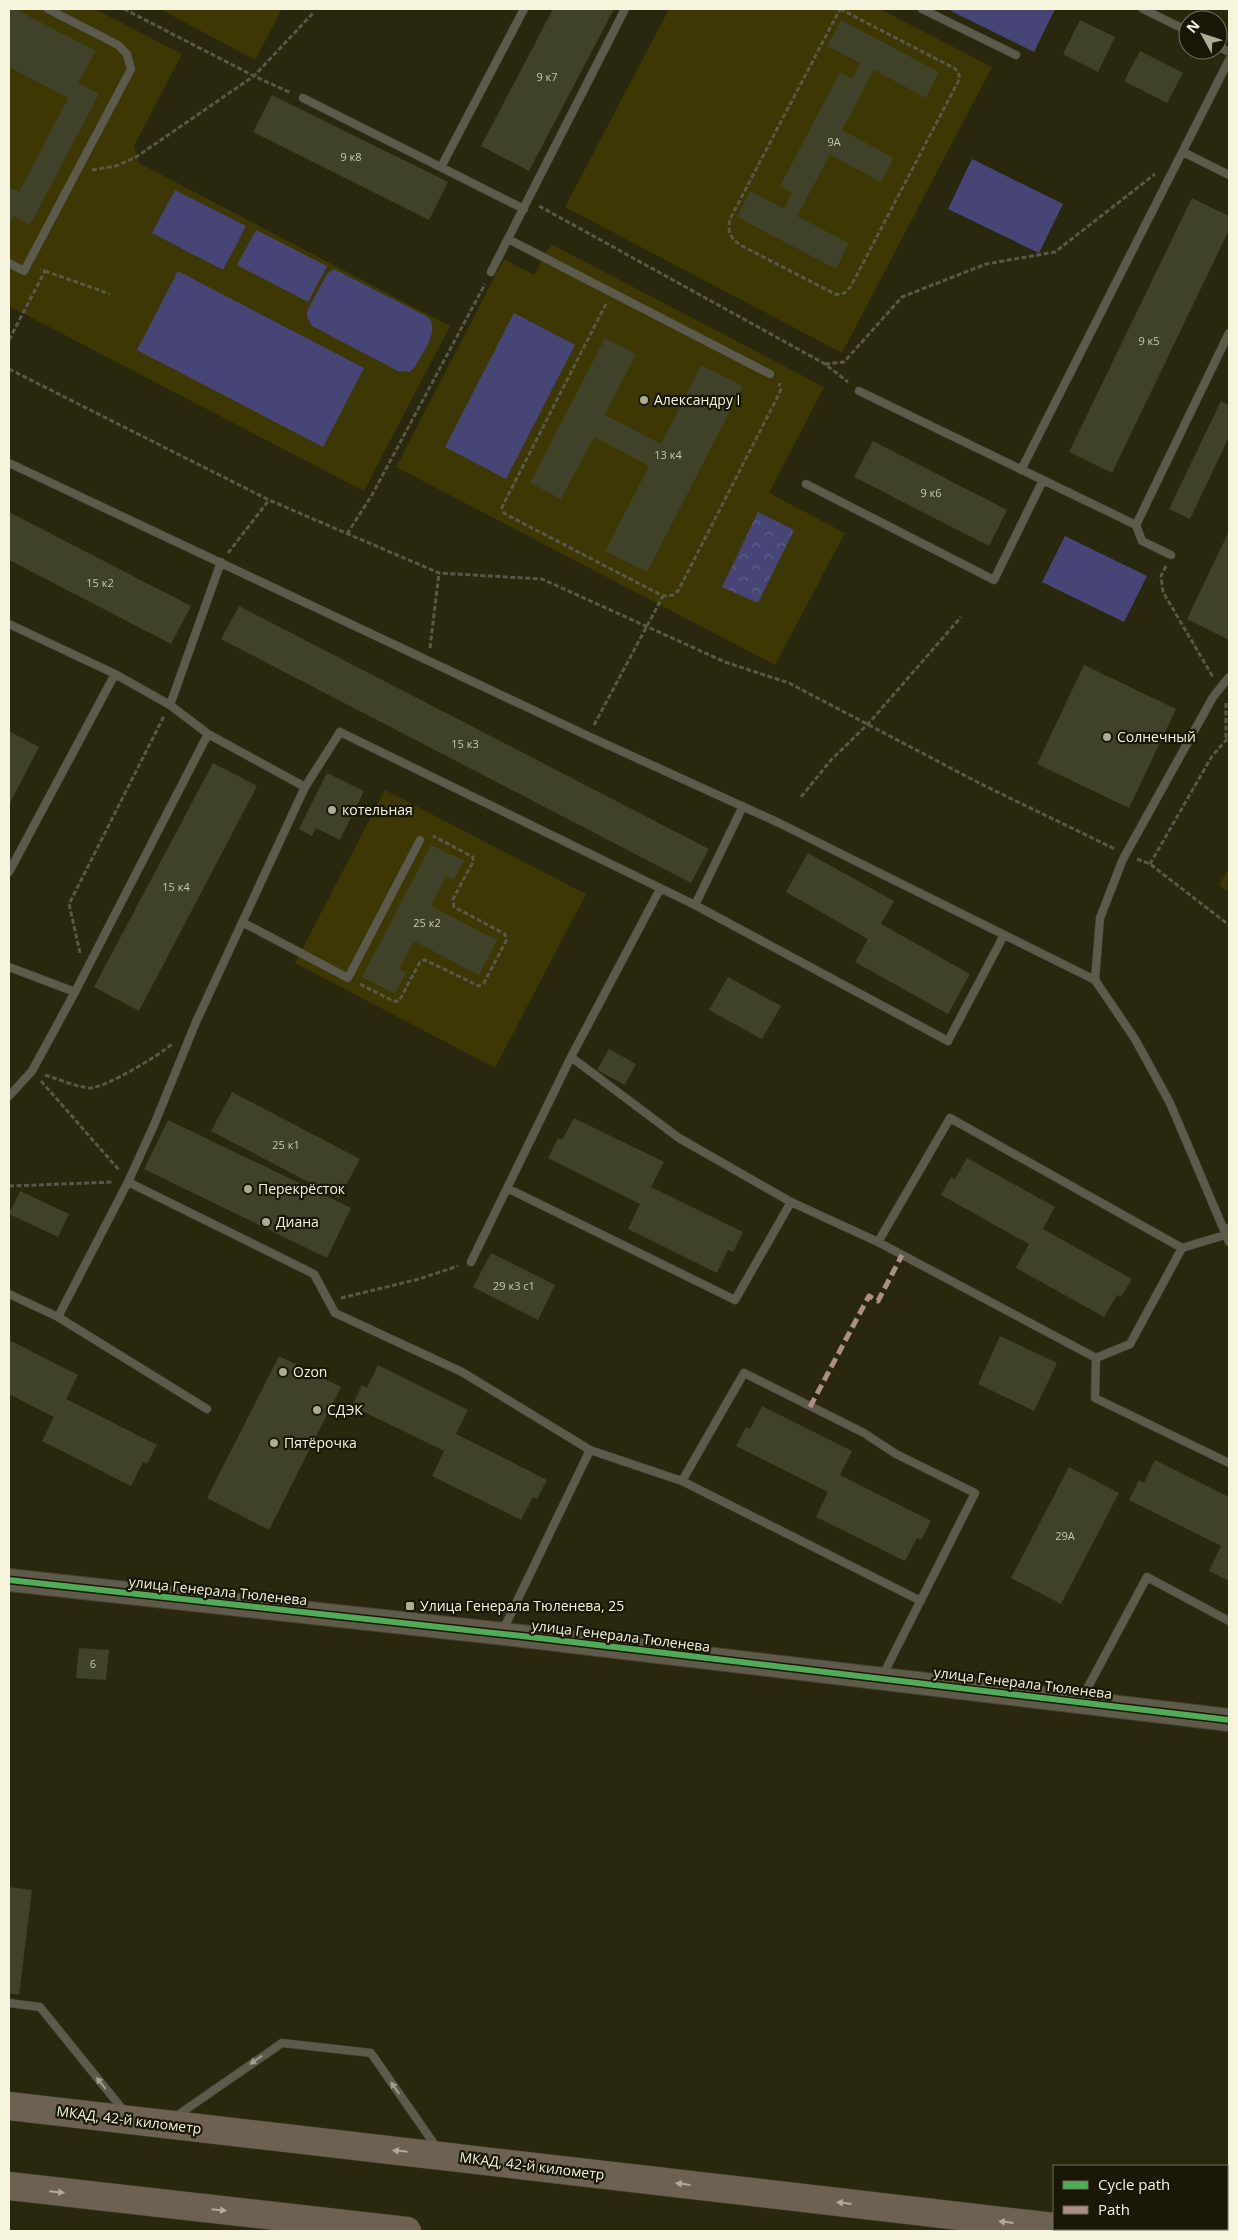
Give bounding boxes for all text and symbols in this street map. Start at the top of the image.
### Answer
north arrow [1178,10,1228,60]
text: N [1182,16,1204,37]
house number: 9 к7 [536,69,558,84]
house number: 9А [827,134,841,149]
house number: 9 к8 [340,149,362,164]
house number: 9 к5 [1138,333,1160,348]
place label: Александру I [654,390,740,409]
marker: Александру I [638,394,650,406]
house number: 13 к4 [654,447,682,462]
house number: 9 к6 [920,485,942,500]
house number: 15 к2 [86,575,114,590]
place label: Солнечный [1117,727,1196,746]
marker: Солнечный [1101,731,1113,743]
house number: 15 к3 [451,736,479,751]
place label: котельная [342,800,413,819]
marker: котельная [326,804,338,816]
house number: 15 к4 [162,879,190,894]
house number: 25 к2 [413,915,441,930]
house number: 25 к1 [272,1137,300,1152]
place label: Перекрёсток [258,1179,346,1198]
marker: Перекрёсток [242,1183,254,1195]
place label: Диана [276,1212,319,1231]
marker: Диана [260,1216,272,1228]
house number: 29 к3 с1 [493,1278,535,1293]
place label: Ozon [293,1362,327,1381]
marker: Ozon [277,1366,289,1378]
place label: СДЭК [327,1400,363,1419]
marker: СДЭК [311,1404,323,1416]
place label: Пятёрочка [284,1433,357,1452]
marker: Пятёрочка [268,1437,280,1449]
house number: 29А [1055,1528,1075,1543]
street label: улица Генерала Тюленева [128,1572,308,1609]
place label: Улица Генерала Тюленева, 25 [420,1596,624,1615]
marker: Улица Генерала Тюленева, 25 [404,1600,416,1612]
street label: улица Генерала Тюленева [531,1615,711,1656]
house number: 6 [90,1656,96,1671]
street label: улица Генерала Тюленева [933,1662,1113,1703]
one-way arrow [249,2055,263,2065]
one-way arrow [96,2077,107,2090]
one-way arrow [390,2081,400,2094]
street label: МКАД, 42-й километр [56,2101,203,2138]
one-way arrow [392,2147,408,2155]
street label: МКАД, 42-й километр [459,2147,606,2184]
legend [1053,2165,1228,2230]
text: Cycle path [1098,2174,1170,2194]
one-way arrow [675,2180,691,2188]
one-way arrow [49,2188,65,2196]
one-way arrow [836,2199,852,2207]
text: Path [1098,2199,1130,2219]
one-way arrow [211,2206,227,2214]
one-way arrow [998,2218,1014,2226]

